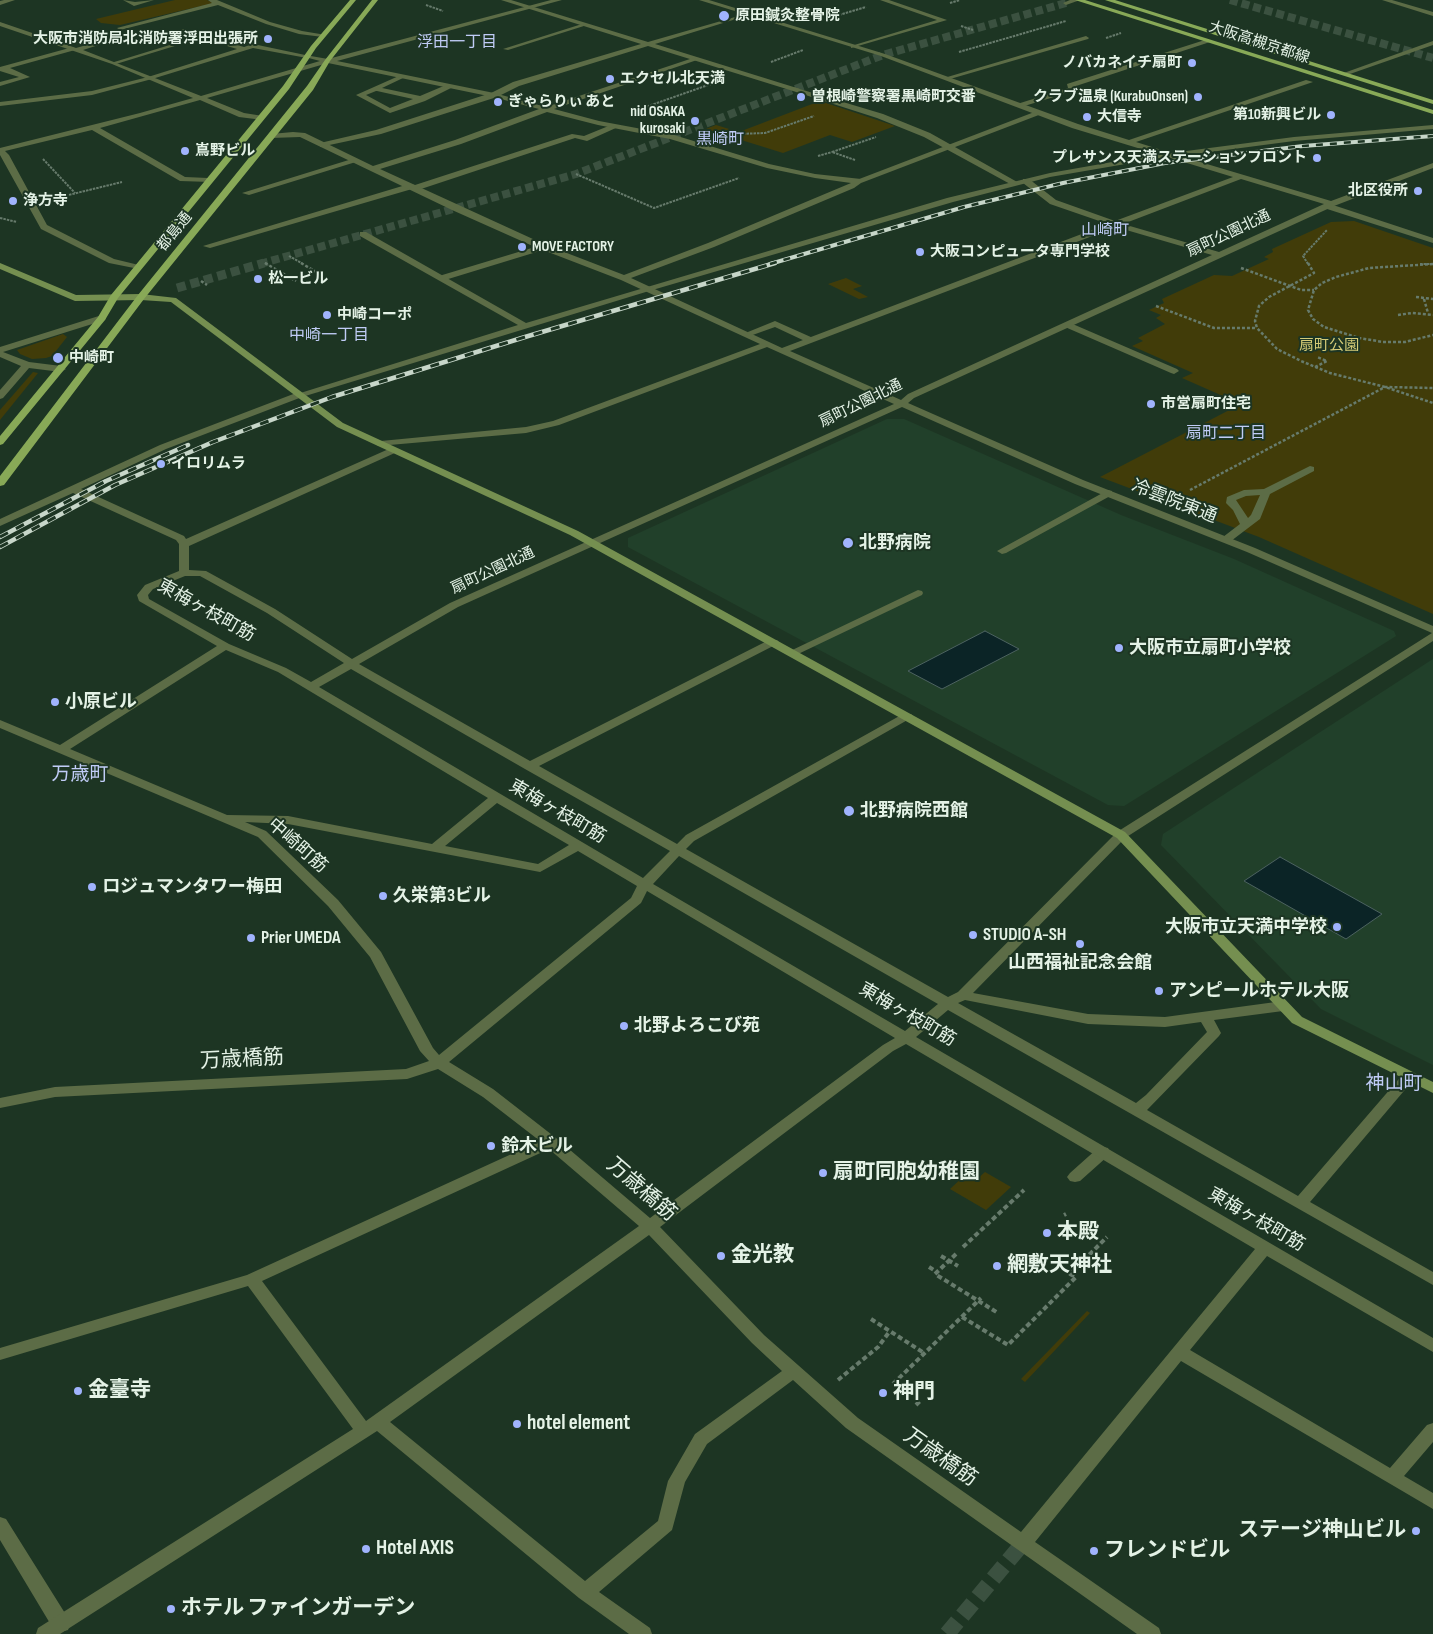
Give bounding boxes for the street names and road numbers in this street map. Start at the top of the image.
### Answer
street label: 大阪高槻京都線 [1206,18,1312,68]
street label: 扇町公園北通 [1184,207,1274,261]
street label: 都島通 [154,209,196,255]
street label: 扇町公園北通 [817,376,905,432]
street label: 冷雲院東通 [1128,476,1220,528]
street label: 扇町公園北通 [448,544,538,598]
street label: 東梅ヶ枝町筋 [154,575,258,647]
street label: 東梅ヶ枝町筋 [505,776,609,848]
street label: 中崎町筋 [263,814,331,878]
street label: 東梅ヶ枝町筋 [855,979,959,1051]
street label: 万歳橋筋 [199,1045,285,1075]
street label: 万歳橋筋 [601,1153,681,1227]
street label: 東梅ヶ枝町筋 [1204,1184,1308,1256]
street label: 万歳橋筋 [898,1424,982,1492]

